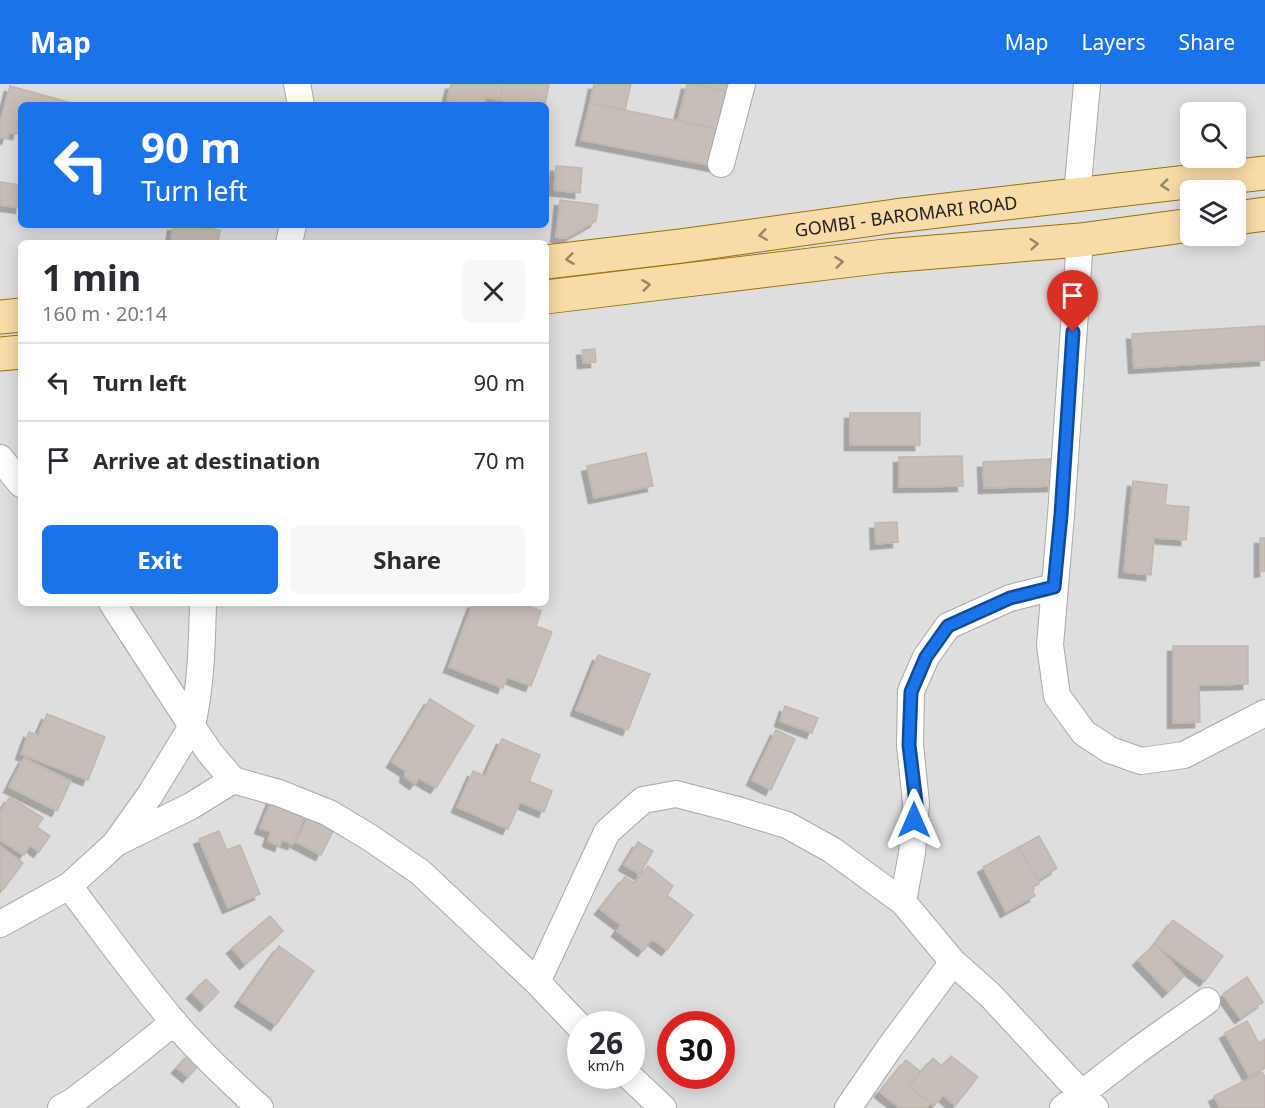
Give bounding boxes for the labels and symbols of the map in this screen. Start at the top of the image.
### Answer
one-way arrow [1161,178,1170,191]
street label: GOMBI - BAROMARI ROAD [793,190,1019,242]
one-way arrow [759,228,768,240]
one-way arrow [1029,238,1038,251]
one-way arrow [565,252,574,265]
one-way arrow [835,256,844,269]
pin [1047,270,1098,332]
one-way arrow [641,280,650,292]
position arrow [882,788,946,852]
speed limit sign: 30 [657,1011,735,1089]

